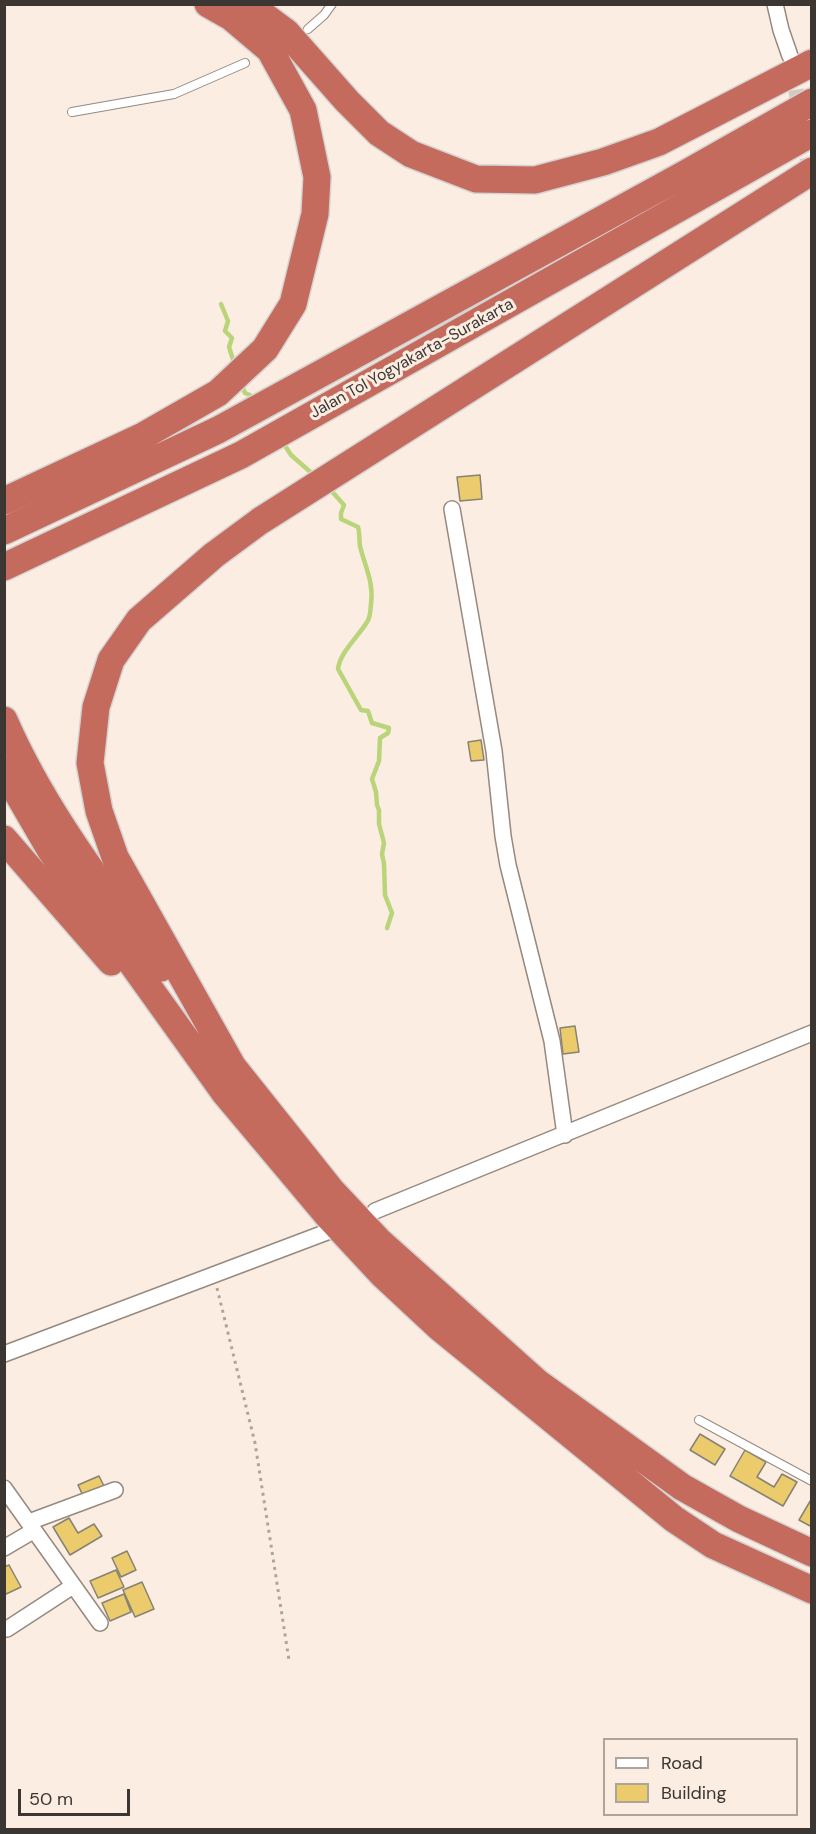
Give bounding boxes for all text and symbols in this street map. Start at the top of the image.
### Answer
street label: Jalan Tol Yogyakarta–Surakarta [307,295,517,423]
legend [603,1738,798,1816]
text: Road [661,1751,703,1775]
scale bar [21,1777,134,1815]
text: Building [661,1781,726,1805]
text: 50 m [29,1787,73,1811]

